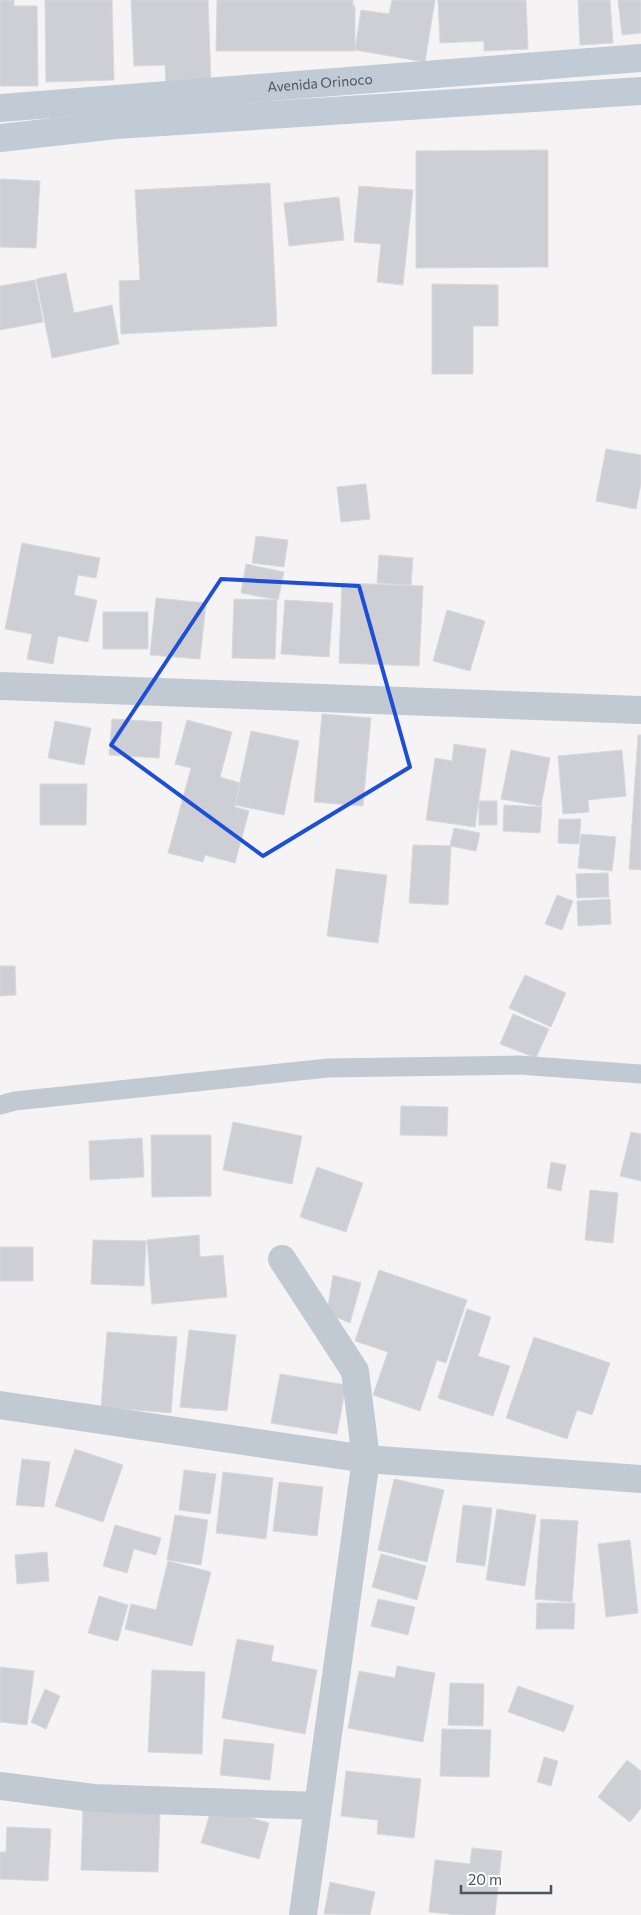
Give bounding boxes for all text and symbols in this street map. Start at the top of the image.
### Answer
street label: Avenida Orinoco [267,70,373,95]
scale bar [461,1862,551,1894]
text: 20 m [468,1870,502,1888]

